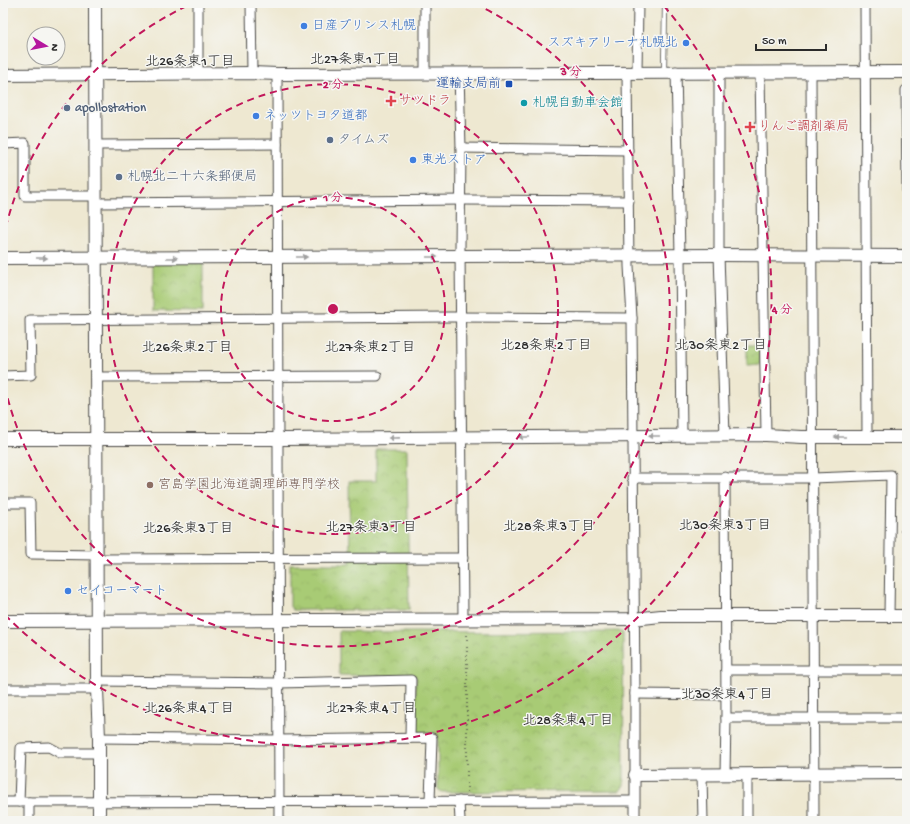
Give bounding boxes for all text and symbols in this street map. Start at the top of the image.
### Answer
place label: 日産プリンス札幌 [312,18,416,34]
marker: 日産プリンス札幌 [299,21,309,31]
north arrow [26,26,66,66]
scale bar [756,26,826,52]
place label: スズキアリーナ札幌北 [547,35,678,51]
text: 50 m [762,35,787,49]
marker: スズキアリーナ札幌北 [681,38,691,48]
text: N [47,43,60,52]
district label: 北27条東1丁目 [310,52,400,69]
district label: 北26条東1丁目 [145,54,235,71]
text: 3 分 [559,65,582,80]
place label: 運輸支局前 [436,76,501,92]
text: 2 分 [323,78,343,93]
marker: 運輸支局前 [504,79,514,89]
place label: サツドラ [399,94,451,109]
place label: 札幌自動車会館 [532,95,623,111]
marker: サツドラ [386,96,396,106]
marker: 札幌自動車会館 [519,98,529,108]
place label: apollostation [75,101,147,116]
marker: apollostation [62,103,72,113]
place label: ネッツトヨタ道都 [264,109,367,124]
marker: ネッツトヨタ道都 [251,111,261,121]
place label: りんご調剤薬局 [758,119,849,135]
marker: りんご調剤薬局 [745,122,755,132]
place label: タイムズ [338,133,389,148]
marker: タイムズ [325,135,335,145]
place label: 東光ストア [421,153,487,168]
marker: 東光ストア [408,155,418,165]
place label: 札幌北二十六条郵便局 [127,169,257,185]
marker: 札幌北二十六条郵便局 [114,172,124,182]
text: 1 分 [322,191,343,206]
one-way arrow [296,254,309,260]
one-way arrow [426,254,439,260]
one-way arrow [36,255,49,261]
one-way arrow [166,255,179,261]
centre of rings [326,302,340,316]
text: 4 分 [771,303,792,318]
district label: 北28条東2丁目 [500,338,592,355]
district label: 北30条東2丁目 [675,338,767,355]
district label: 北26条東2丁目 [142,340,232,357]
district label: 北27条東2丁目 [324,340,416,357]
one-way arrow [647,433,660,439]
one-way arrow [517,434,530,440]
one-way arrow [833,434,846,440]
one-way arrow [387,435,400,441]
place label: 宮島学園北海道調理師専門学校 [158,477,340,493]
marker: 宮島学園北海道調理師専門学校 [145,480,155,490]
district label: 北30条東3丁目 [679,518,771,535]
district label: 北28条東3丁目 [503,519,595,536]
district label: 北27条東3丁目 [325,520,417,537]
district label: 北26条東3丁目 [142,521,234,538]
place label: セイコーマート [76,584,167,599]
marker: セイコーマート [63,586,73,596]
district label: 北30条東4丁目 [681,687,773,704]
district label: 北26条東4丁目 [144,701,234,718]
district label: 北27条東4丁目 [326,701,416,718]
district label: 北28条東4丁目 [522,713,614,730]

